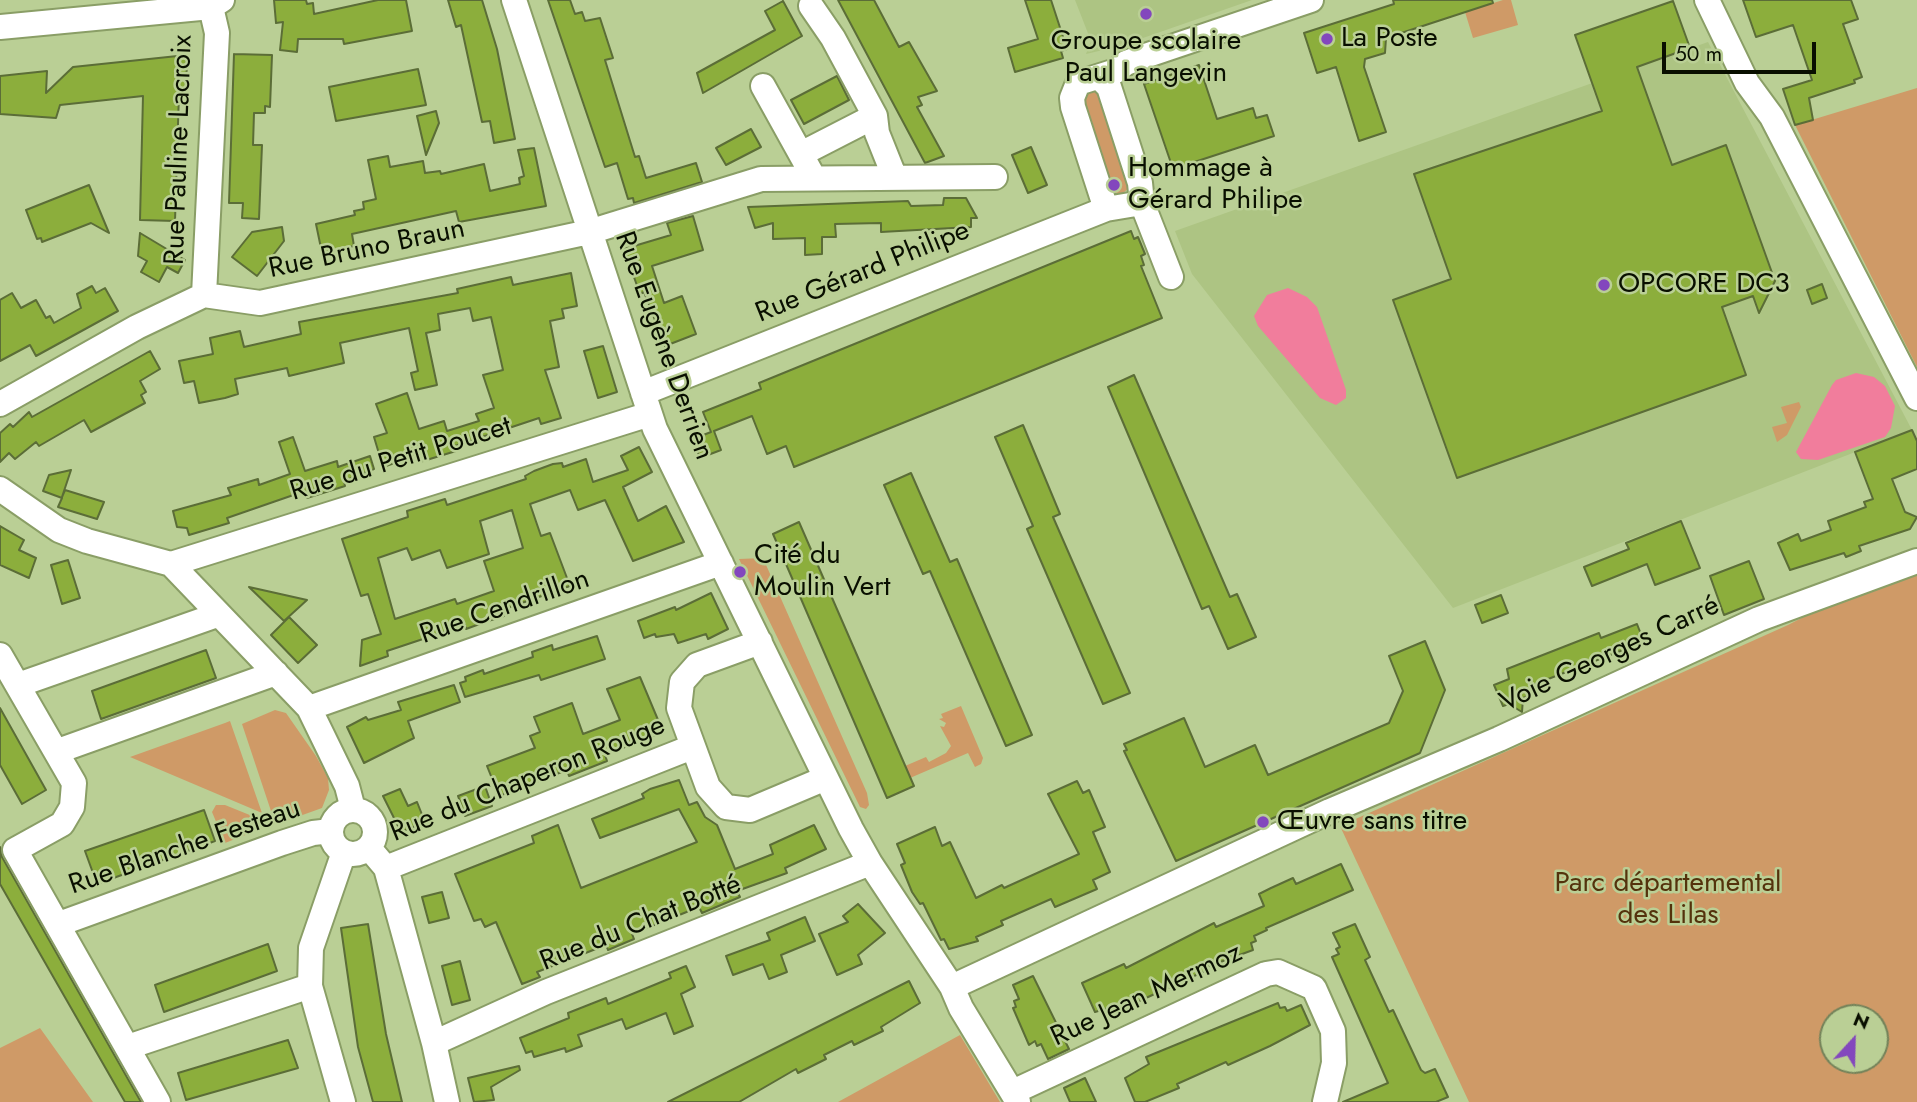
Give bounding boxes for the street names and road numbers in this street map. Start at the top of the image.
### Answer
street label: Rue Pauline Lacroix [159,34,201,266]
street label: Rue Bruno Braun [266,213,468,287]
street label: Rue Gérard Philipe [751,215,975,331]
street label: Rue Eugène Derrien [606,227,720,465]
street label: Rue du Petit Poucet [286,410,516,510]
street label: Rue Cendrillon [416,563,594,653]
street label: Voie Georges Carré [1495,589,1725,721]
street label: Rue du Chaperon Rouge [386,709,670,851]
street label: Rue Blanche Festeau [65,793,305,903]
street label: Rue du Chat Botté [536,868,746,980]
street label: Rue Jean Mermoz [1046,937,1248,1055]

